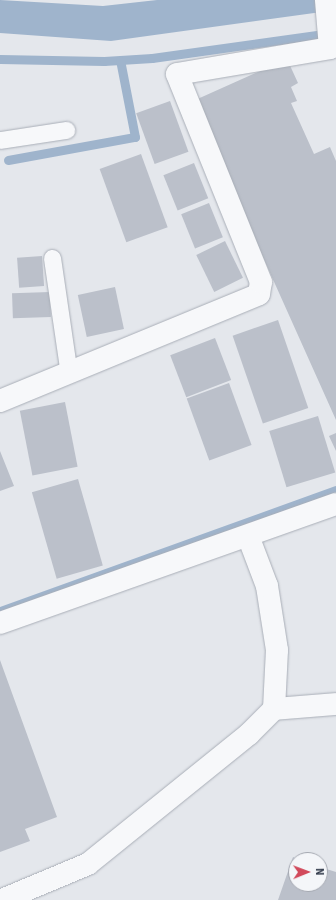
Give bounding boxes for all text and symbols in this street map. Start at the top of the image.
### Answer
north arrow [288,852,328,892]
text: N [312,868,327,876]

